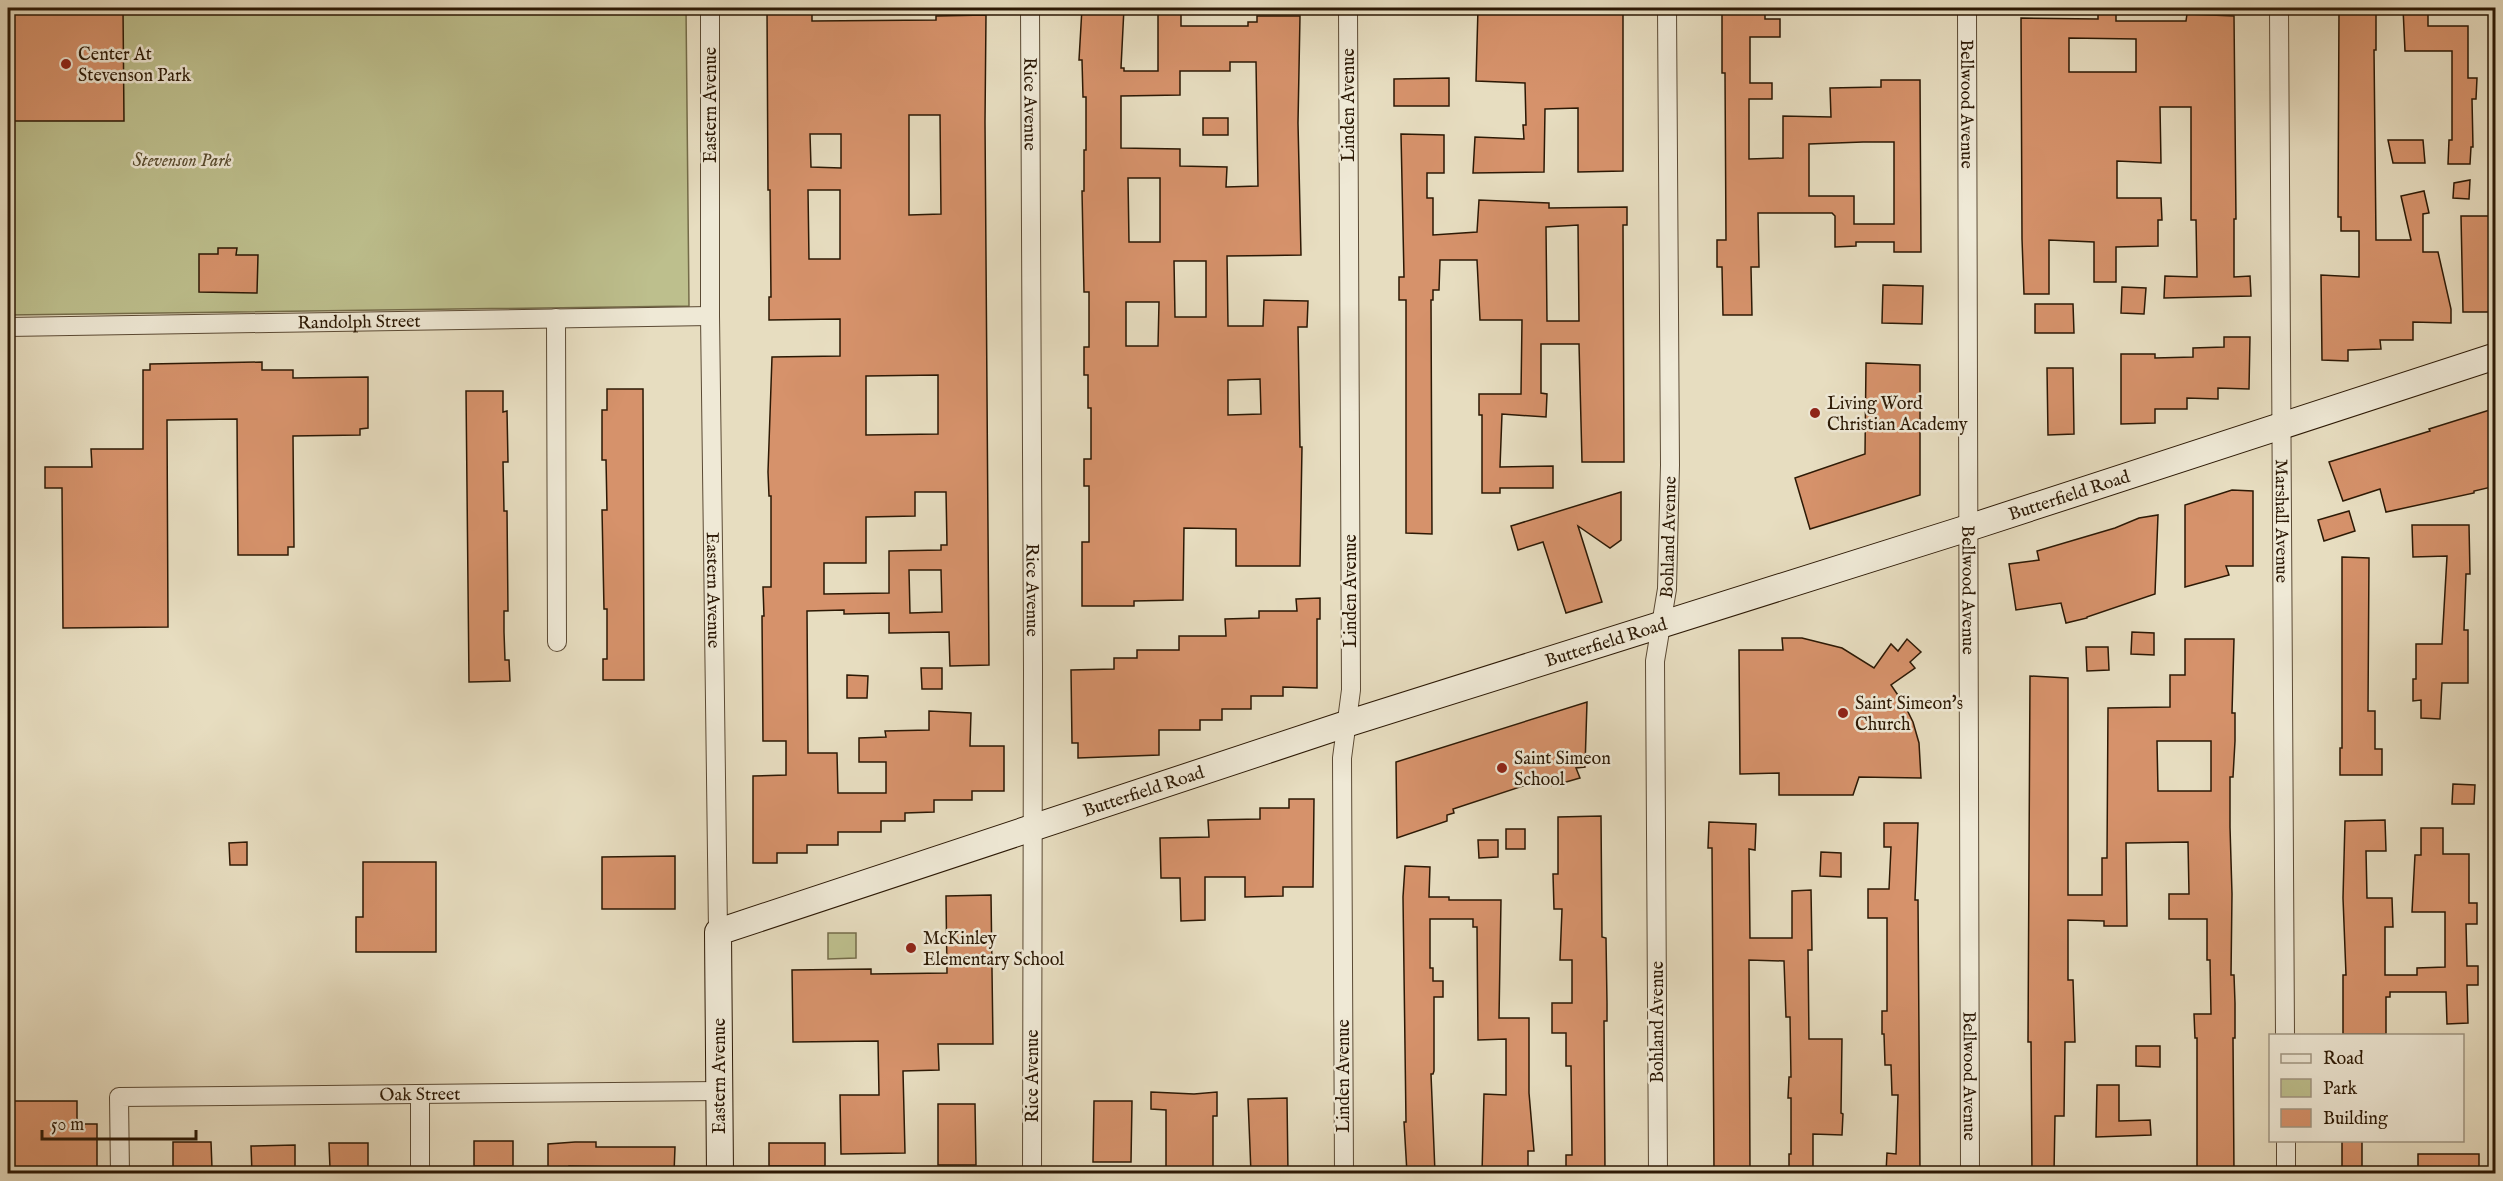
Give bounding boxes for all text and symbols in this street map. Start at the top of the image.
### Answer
street label: Bellwood Avenue [1954,39,1977,169]
place label: Center At Stevenson Park [78,44,192,88]
street label: Eastern Avenue [700,47,723,163]
street label: Linden Avenue [1338,48,1361,162]
marker: Center At Stevenson Park [59,57,73,71]
street label: Rice Avenue [1017,57,1041,151]
park label: Stevenson Park [132,150,232,173]
street label: Randolph Street [297,311,421,335]
place label: Living Word Christian Academy [1827,393,1968,437]
marker: Living Word Christian Academy [1808,406,1822,420]
street label: Marshall Avenue [2269,459,2292,583]
street label: Butterfield Road [2006,466,2134,527]
street label: Bohland Avenue [1656,476,1683,600]
street label: Bellwood Avenue [1955,525,1979,655]
street label: Eastern Avenue [700,532,724,648]
street label: Linden Avenue [1340,534,1363,648]
street label: Rice Avenue [1019,543,1043,637]
street label: Butterfield Road [1543,613,1670,674]
place label: Saint Simeon's Church [1855,693,1963,737]
marker: Saint Simeon's Church [1836,706,1850,720]
place label: Saint Simeon School [1514,748,1611,792]
marker: Saint Simeon School [1495,761,1509,775]
street label: Butterfield Road [1080,762,1208,823]
place label: McKinley Elementary School [923,928,1064,972]
marker: McKinley Elementary School [904,941,918,955]
street label: Bohland Avenue [1647,961,1670,1083]
street label: Bellwood Avenue [1957,1011,1980,1141]
street label: Eastern Avenue [709,1018,732,1134]
street label: Linden Avenue [1333,1019,1356,1133]
street label: Rice Avenue [1022,1029,1045,1123]
legend [2269,1034,2464,1142]
text: Road [2323,1048,2364,1071]
text: Park [2323,1078,2358,1101]
street label: Oak Street [379,1084,461,1107]
scale bar [42,1103,196,1141]
text: Building [2323,1108,2388,1131]
text: 50 m [51,1114,84,1137]

